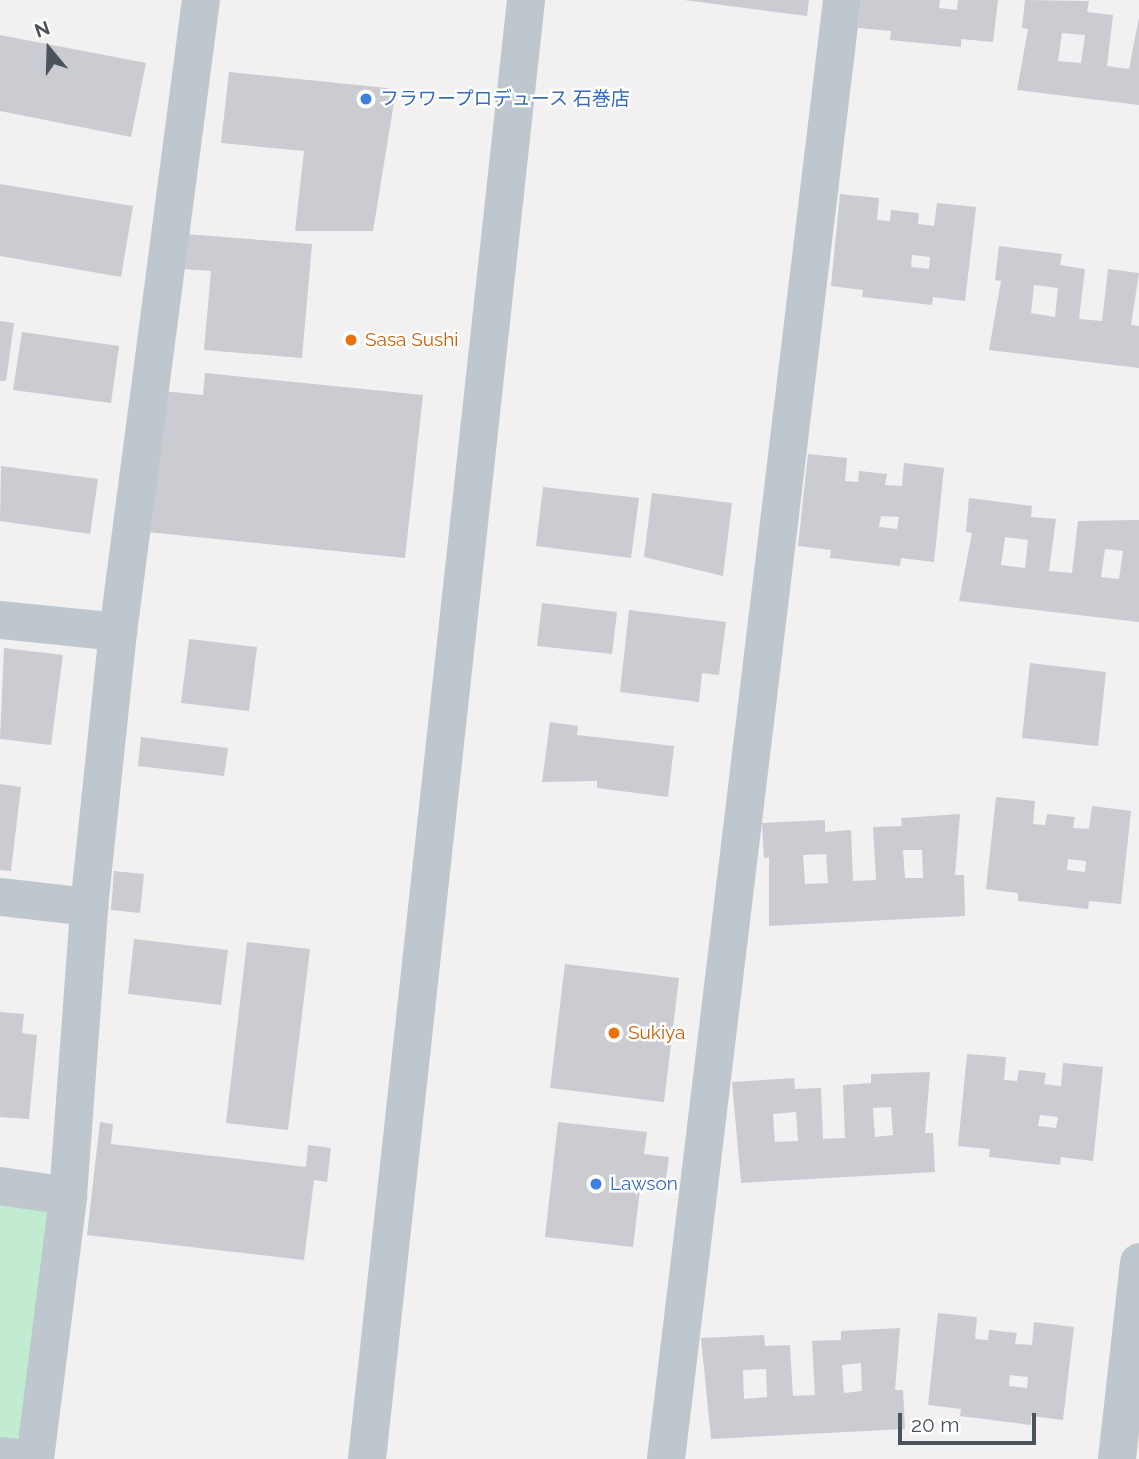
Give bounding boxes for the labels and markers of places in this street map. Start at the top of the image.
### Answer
place label: フラワープロデュース 石巻店 [380,88,632,110]
marker: フラワープロデュース 石巻店 [358,91,374,107]
place label: Sasa Sushi [365,329,458,351]
marker: Sasa Sushi [343,332,359,348]
place label: Sukiya [628,1022,685,1044]
marker: Sukiya [606,1025,622,1041]
place label: Lawson [610,1173,678,1195]
marker: Lawson [588,1176,604,1192]

